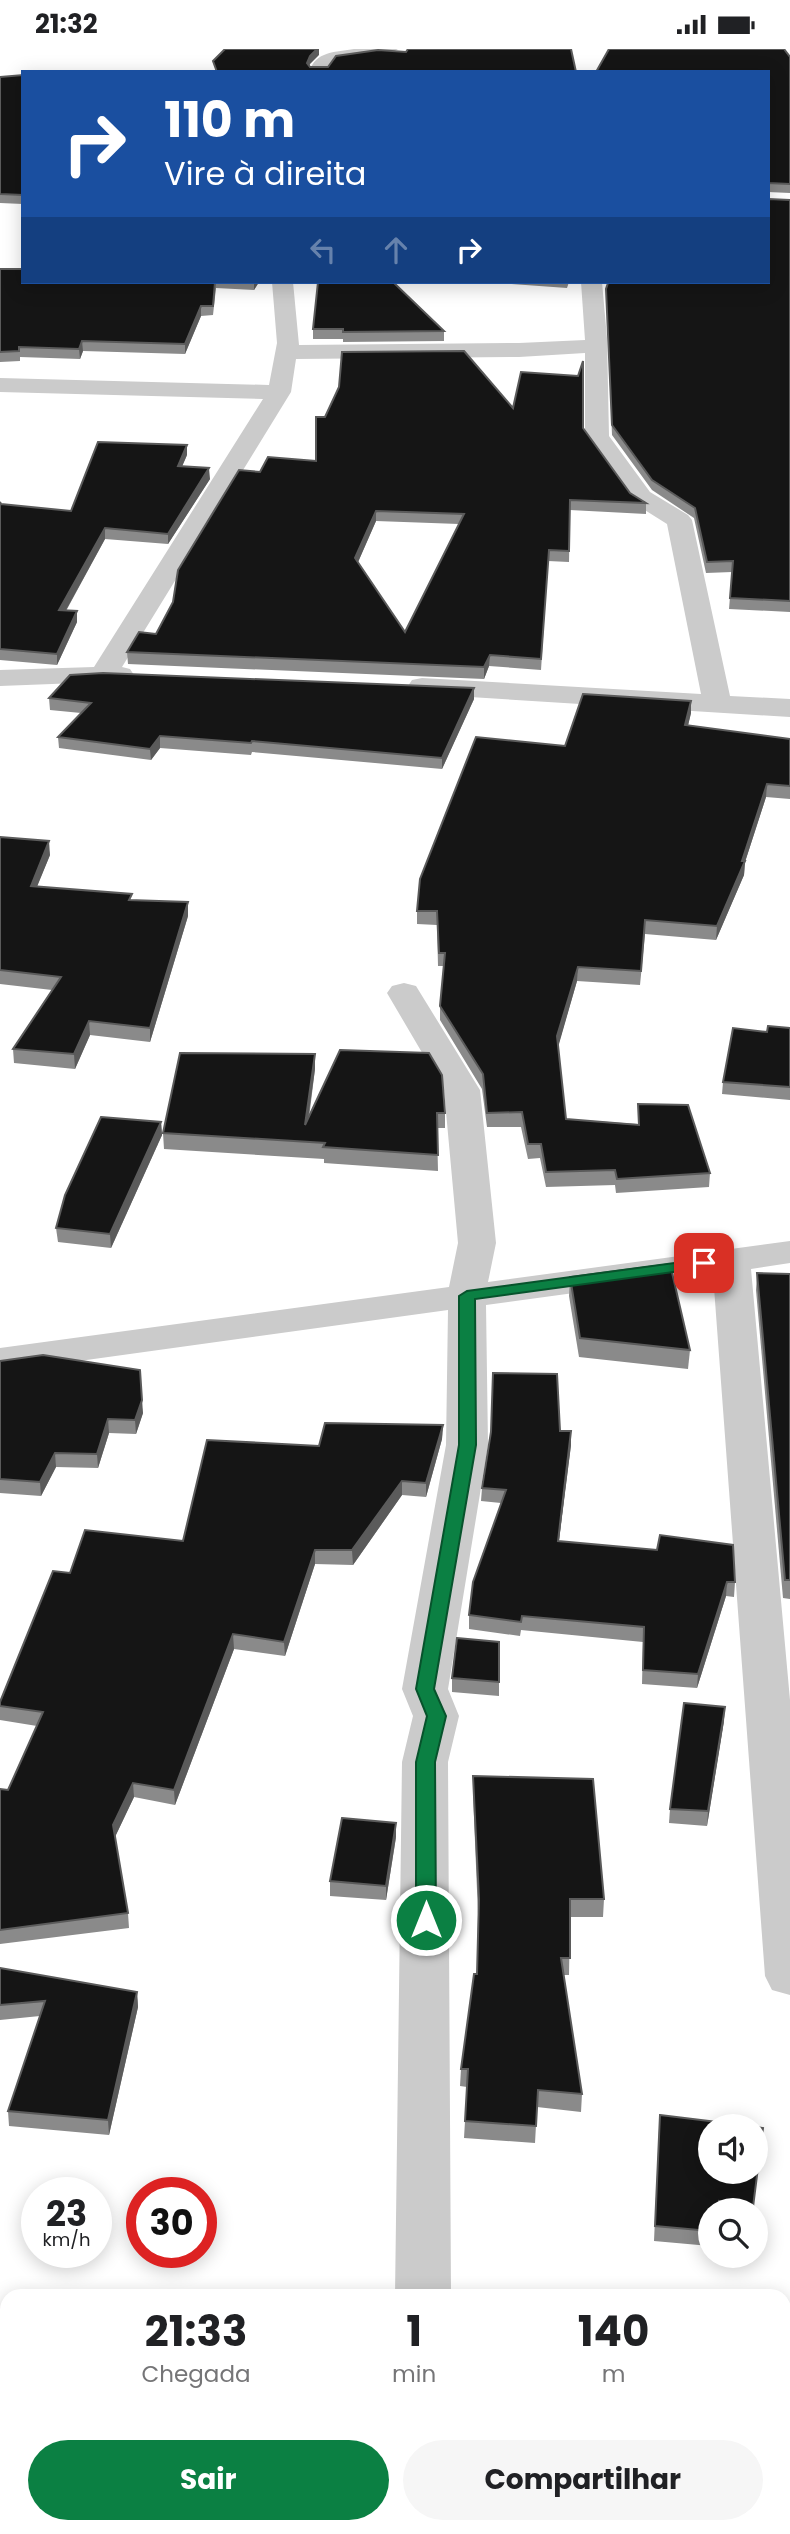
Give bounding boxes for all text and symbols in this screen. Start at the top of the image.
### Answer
text: 21:32 [35,6,98,42]
text: 110 m [164,86,295,154]
icon: right [49,98,140,189]
text: Vire à direita [164,151,366,196]
icon: left [304,231,342,269]
icon: ahead [377,231,415,269]
icon: right [450,231,488,269]
pin [674,1233,734,1293]
icon: arrive [685,1244,723,1282]
position arrow [389,1883,463,1957]
map controls [698,2114,768,2268]
button: sound [698,2114,768,2184]
speed limit sign: 30 [126,2177,217,2268]
text: 23 [46,2189,87,2238]
button: search [698,2198,768,2268]
text: km/h [43,2227,90,2252]
text: 21:33 [145,2302,247,2361]
text: 1 [406,2302,422,2361]
text: 140 [578,2302,649,2361]
text: Chegada [142,2358,251,2390]
text: min [392,2358,436,2390]
text: m [602,2358,625,2390]
button: Sair [28,2440,389,2520]
button: Compartilhar [403,2440,763,2520]

